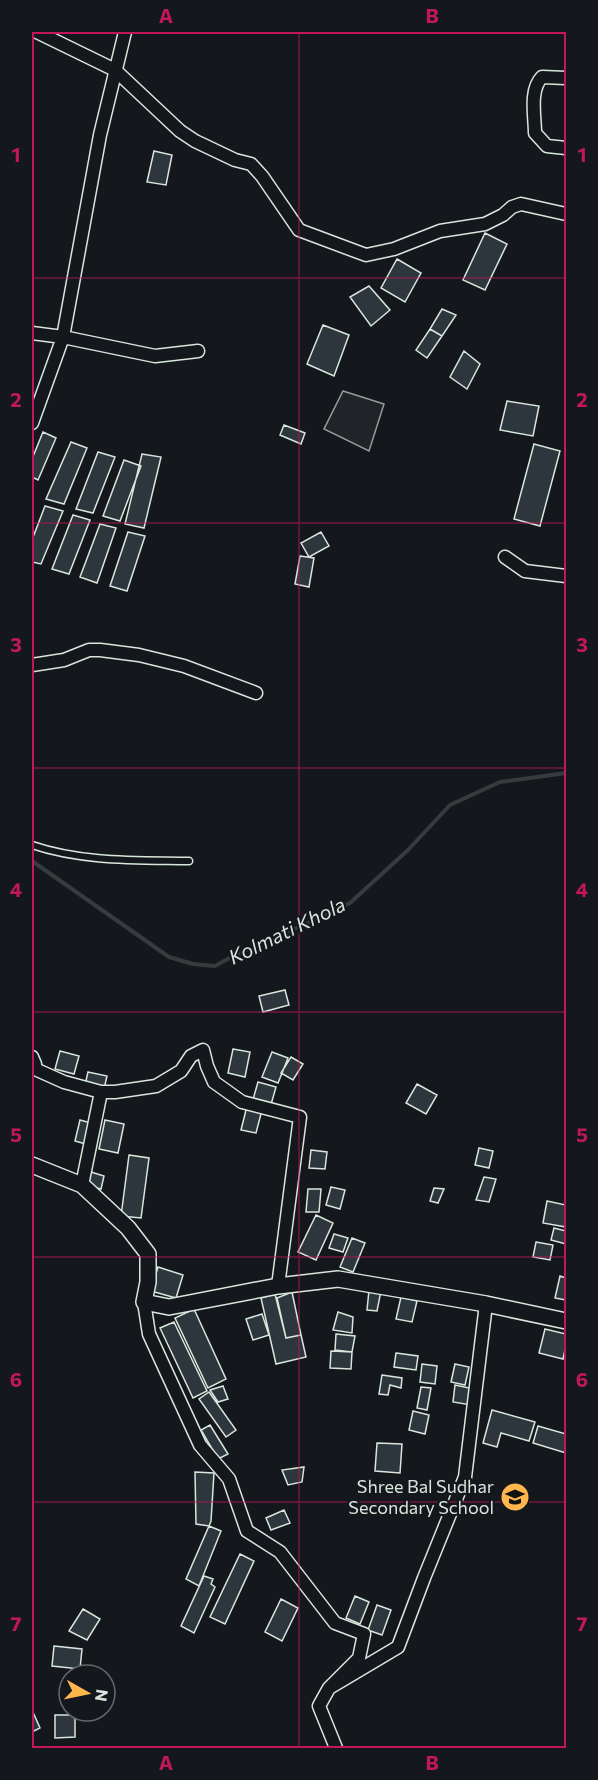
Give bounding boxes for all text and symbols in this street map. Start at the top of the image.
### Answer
text: A [159,3,173,27]
text: B [425,3,439,27]
text: 1 [11,142,21,166]
text: 1 [577,142,587,166]
text: 2 [10,387,22,411]
text: 2 [576,387,588,411]
text: 3 [10,632,22,656]
text: 3 [576,632,588,656]
text: 4 [10,877,22,901]
text: 4 [576,877,588,901]
water label: Kolmati Khola [224,891,349,969]
text: 5 [10,1122,22,1146]
text: 5 [576,1122,588,1146]
text: 6 [10,1367,22,1391]
text: 6 [576,1367,588,1391]
place label: Shree Bal Sudhar Secondary School [348,1475,494,1518]
school or university icon: Shree Bal Sudhar Secondary School [499,1481,531,1513]
text: 7 [11,1611,22,1635]
text: 7 [577,1611,588,1635]
north arrow [57,1663,117,1723]
text: N [92,1688,113,1703]
text: A [159,1750,173,1774]
text: B [425,1750,439,1774]

